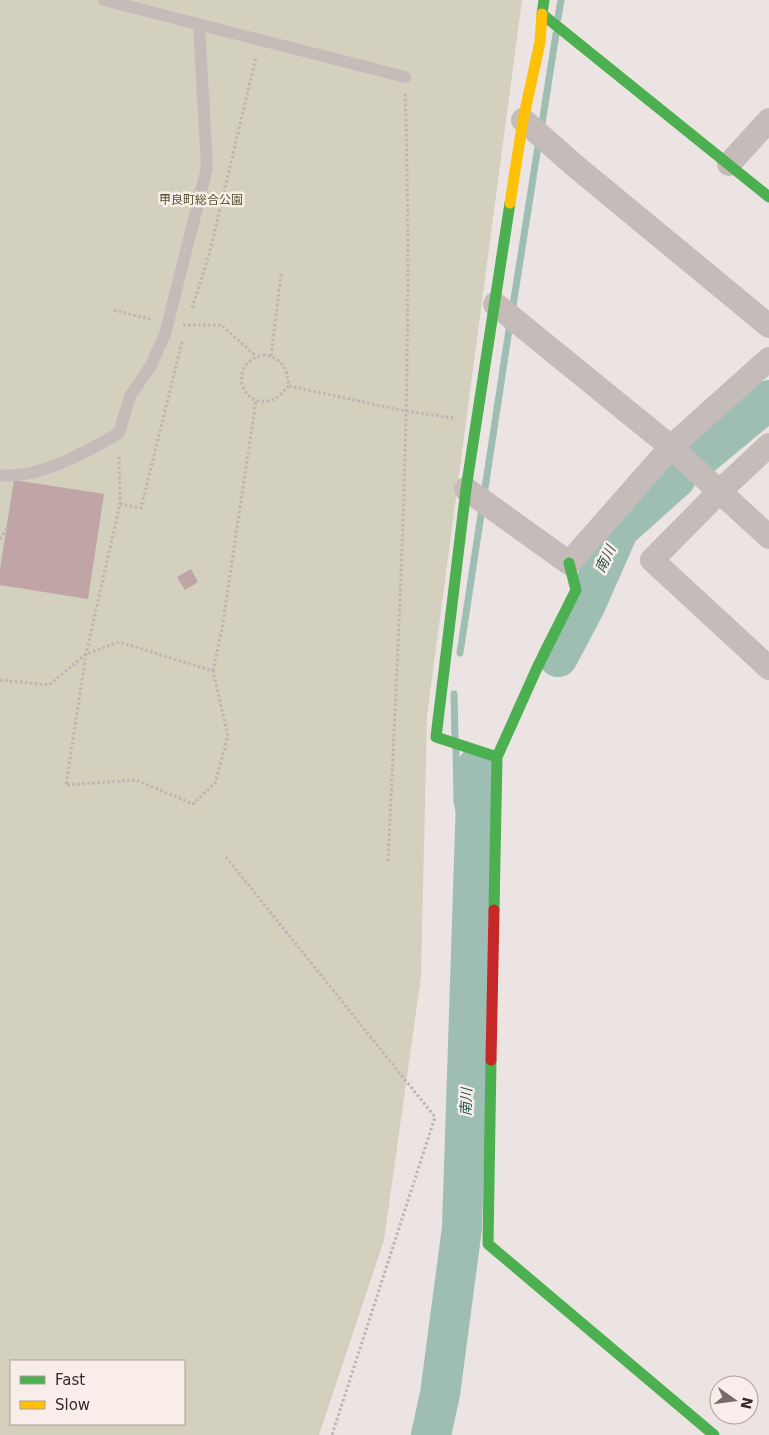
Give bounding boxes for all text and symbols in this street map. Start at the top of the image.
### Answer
park label: 甲良町総合公園 [159,193,243,207]
water label: 南川 [592,541,619,575]
water label: 南川 [458,1086,475,1116]
legend [10,1360,185,1425]
text: Fast [55,1371,85,1389]
north arrow [709,1375,759,1425]
text: Slow [55,1396,90,1414]
text: N [737,1396,756,1411]

